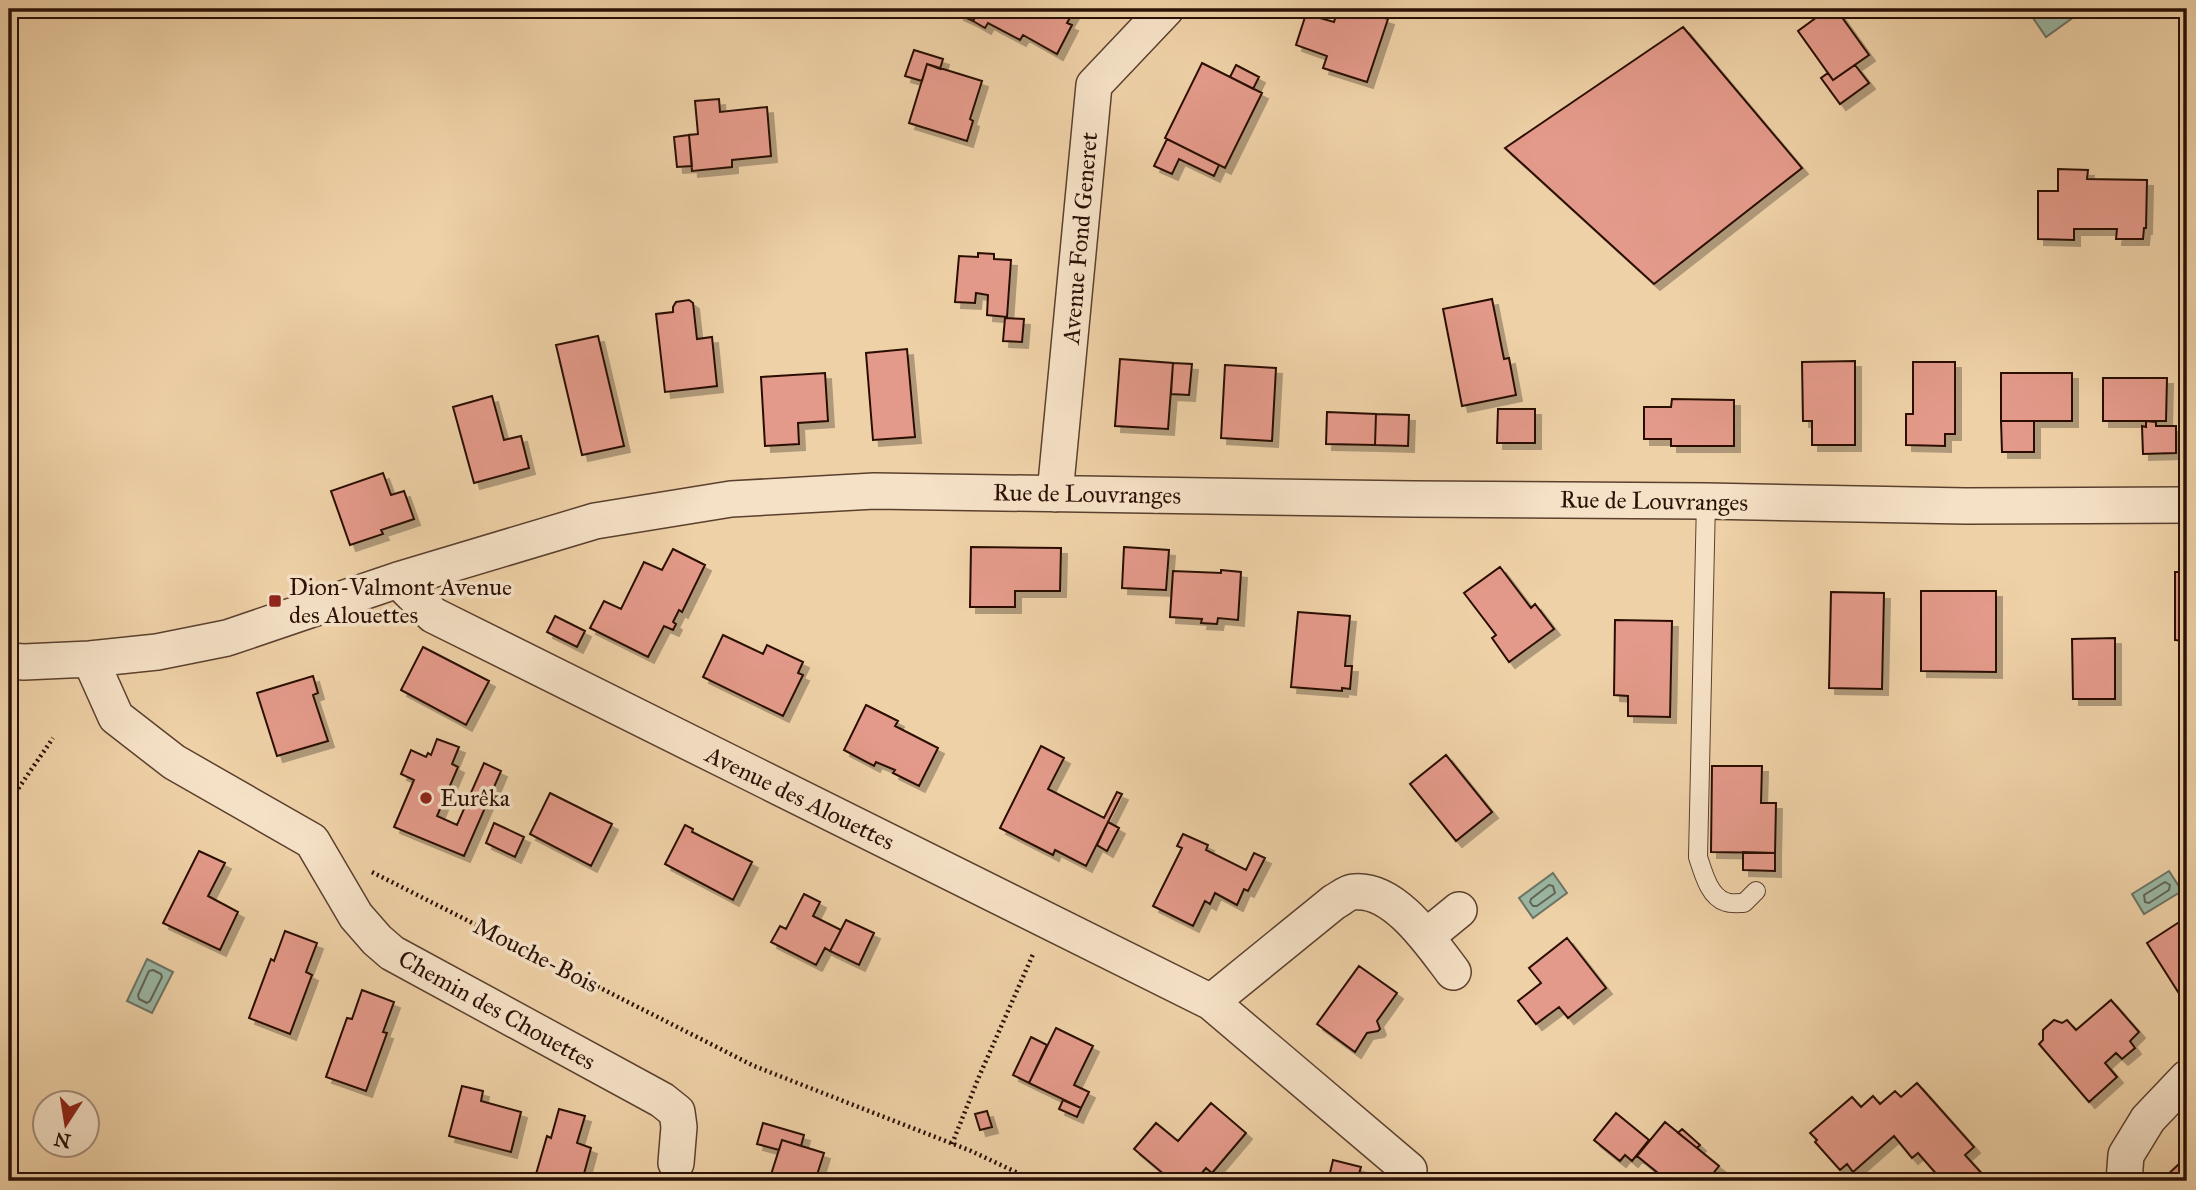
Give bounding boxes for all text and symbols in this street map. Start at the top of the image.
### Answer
street label: Avenue Fond Generet [1056,130,1104,346]
street label: Rue de Louvranges [993,477,1181,511]
street label: Rue de Louvranges [1560,484,1748,518]
place label: Dion-Valmont Avenue des Alouettes [289,572,512,630]
marker: Dion-Valmont Avenue des Alouettes [267,593,283,609]
street label: Avenue des Alouettes [700,739,899,857]
place label: Eurêka [440,783,511,813]
marker: Eurêka [418,790,434,806]
street label: Mouche-Bois [468,911,604,999]
street label: Chemin des Chouettes [393,943,601,1077]
north arrow [32,1088,102,1158]
text: N [52,1127,73,1153]

